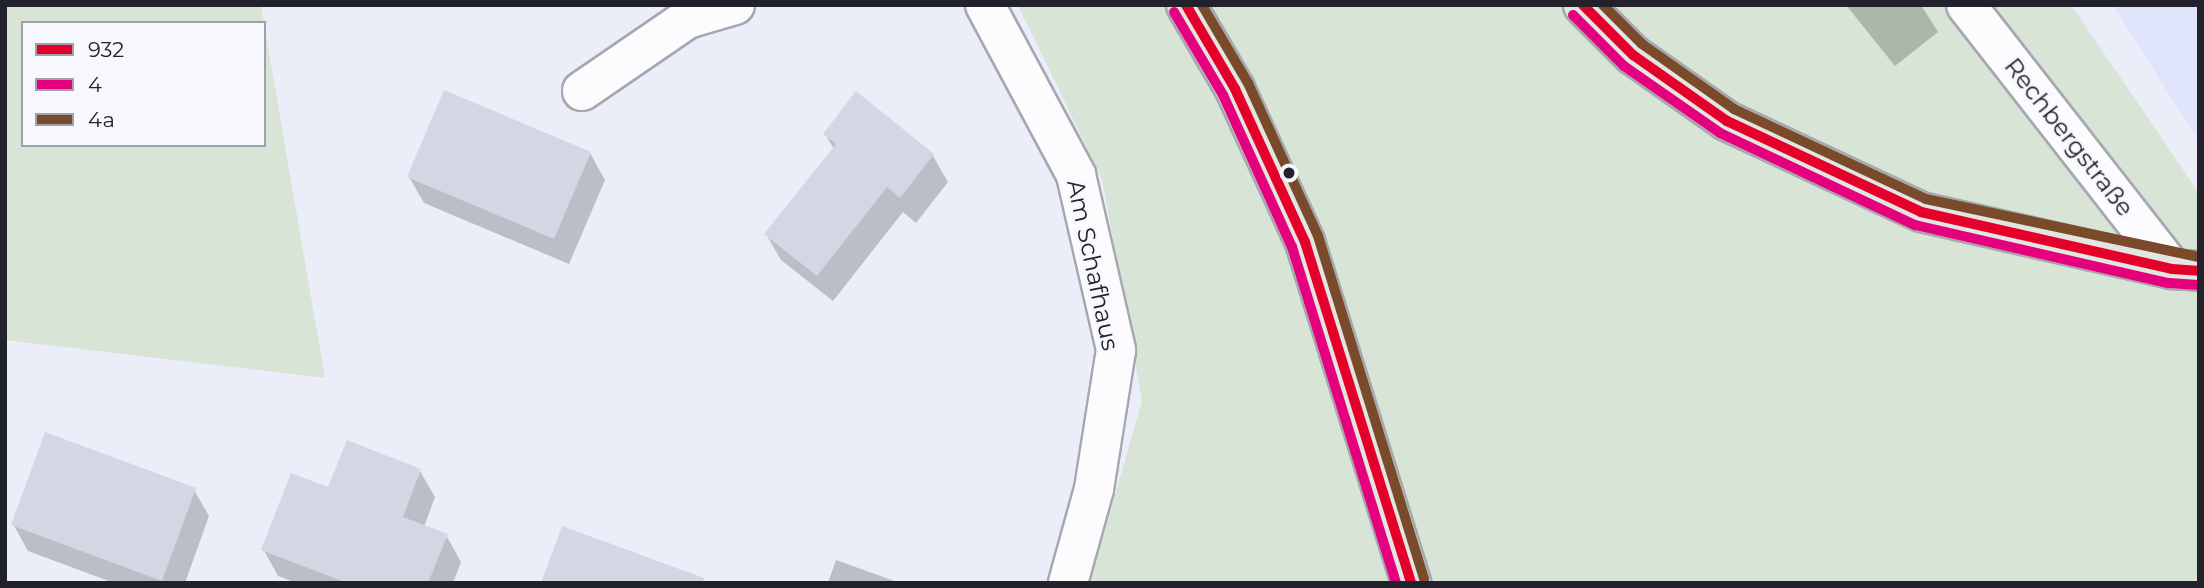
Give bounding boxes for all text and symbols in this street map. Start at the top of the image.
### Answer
legend [21,21,266,147]
text: 932 [88,37,124,62]
street label: Rechbergstraße [1998,52,2140,222]
text: 4 [88,72,102,97]
text: 4a [88,107,115,132]
unlabelled marker [1282,166,1296,180]
street label: Am Schafhaus [1061,177,1125,353]

